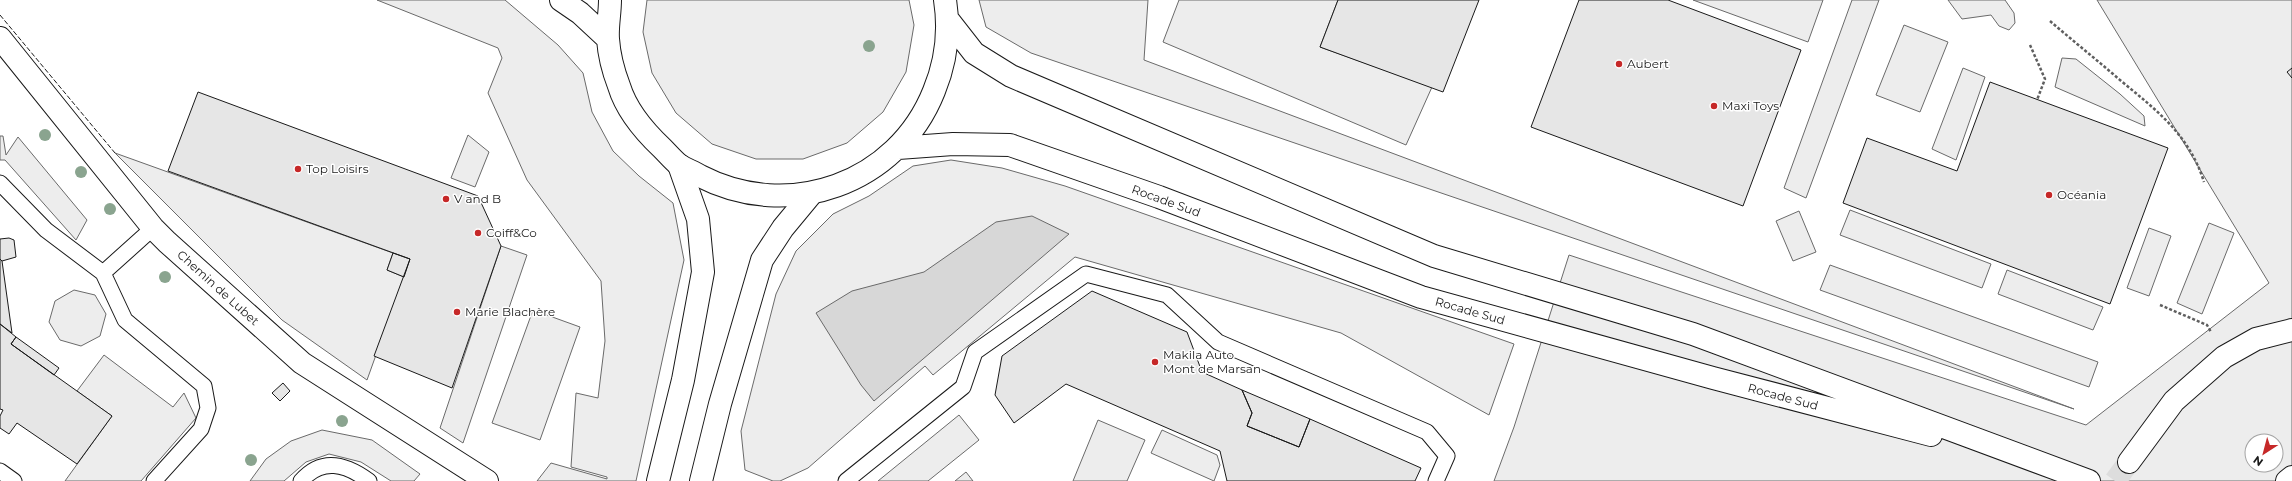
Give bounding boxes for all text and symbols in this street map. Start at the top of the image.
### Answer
place label: Aubert [1627,56,1669,71]
marker: Aubert [1614,59,1624,69]
place label: Maxi Toys [1722,98,1779,113]
marker: Maxi Toys [1709,101,1719,111]
place label: Top Loisirs [306,161,369,176]
marker: Top Loisirs [293,164,303,174]
street label: Rocade Sud [1130,181,1203,220]
place label: Océania [2057,187,2106,202]
marker: Océania [2044,190,2054,200]
place label: V and B [454,191,501,206]
marker: V and B [441,194,451,204]
place label: Coiff&Co [486,225,537,240]
marker: Coiff&Co [473,228,483,238]
street label: Chemin de Lubet [174,247,262,328]
street label: Rocade Sud [1433,293,1507,328]
place label: Marie Blachère [465,304,555,319]
marker: Marie Blachère [452,307,462,317]
place label: Makila Auto Mont de Marsan [1163,347,1261,376]
marker: Makila Auto Mont de Marsan [1150,357,1160,367]
street label: Rocade Sud [1746,380,1820,413]
north arrow [2244,433,2284,473]
text: N [2250,453,2266,469]

